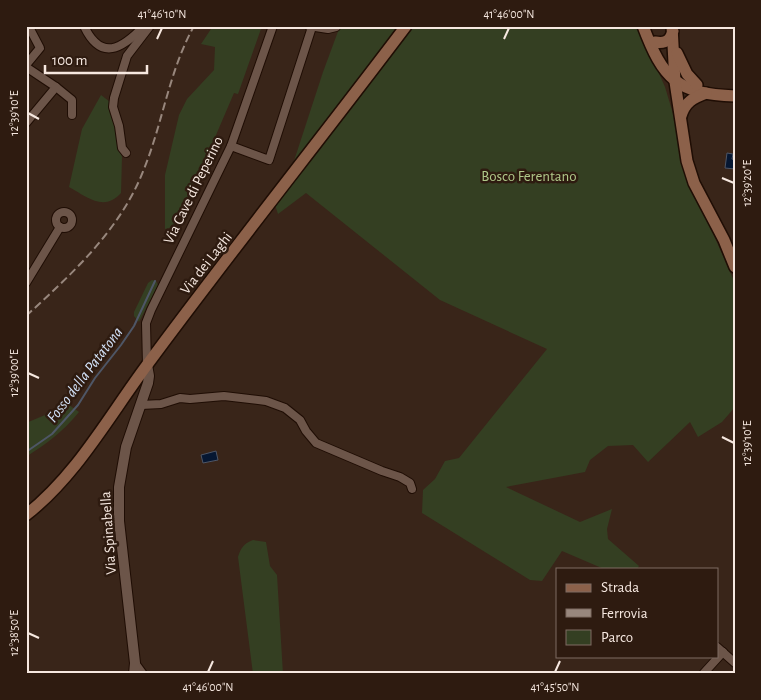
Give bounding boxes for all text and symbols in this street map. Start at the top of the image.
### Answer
text: 41°46'10"N [138,8,186,20]
text: 41°46'00"N [483,8,535,20]
scale bar [45,42,148,74]
text: 100 m [52,53,87,68]
text: 12°39'10"E [8,90,20,136]
street label: Via Cave di Peperino [161,134,226,246]
text: 12°39'20"E [741,159,753,206]
park label: Bosco Ferentano [481,169,577,184]
street label: Via dei Laghi [178,229,235,297]
water label: Fosso della Patatona [44,324,126,425]
text: 12°39'00"E [8,349,20,397]
text: 12°39'10"E [741,420,753,466]
street label: Via Spinabella [98,491,119,575]
legend [556,568,718,658]
text: Strada [601,580,639,595]
text: Ferrovia [601,606,648,621]
text: 12°38'50"E [8,610,20,656]
text: Parco [601,630,633,645]
text: 41°46'00"N [182,681,234,693]
text: 41°45'50"N [530,681,580,693]

